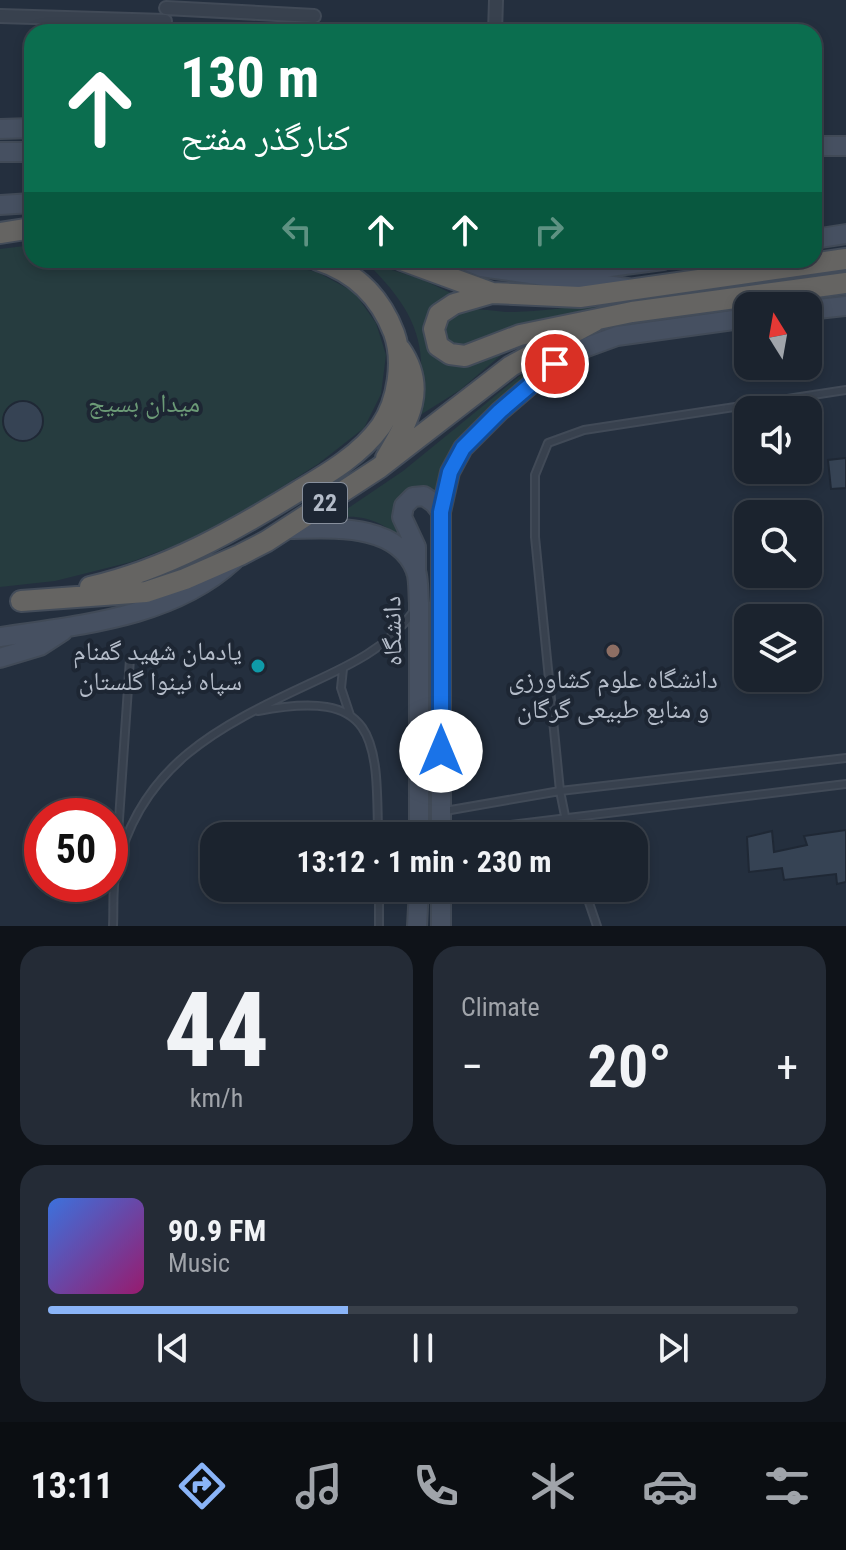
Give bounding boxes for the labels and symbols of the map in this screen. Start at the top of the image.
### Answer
north arrow [734,292,822,380]
pin [521,330,589,398]
park label: میدان بسیج [88,388,200,420]
road number: 22 [303,483,347,523]
street label: دانشگاه [376,596,408,666]
place label: یادمان شهید گمنام سپاه نینوا گلستان [73,636,242,697]
marker: دانشگاه علوم کشاورزی و منابع طبیعی گرگان [604,642,622,660]
marker: یادمان شهید گمنام سپاه نینوا گلستان [249,657,267,675]
place label: دانشگاه علوم کشاورزی و منابع طبیعی گرگان [508,664,718,726]
position arrow [399,709,483,793]
speed limit sign: 50 [24,798,128,902]

